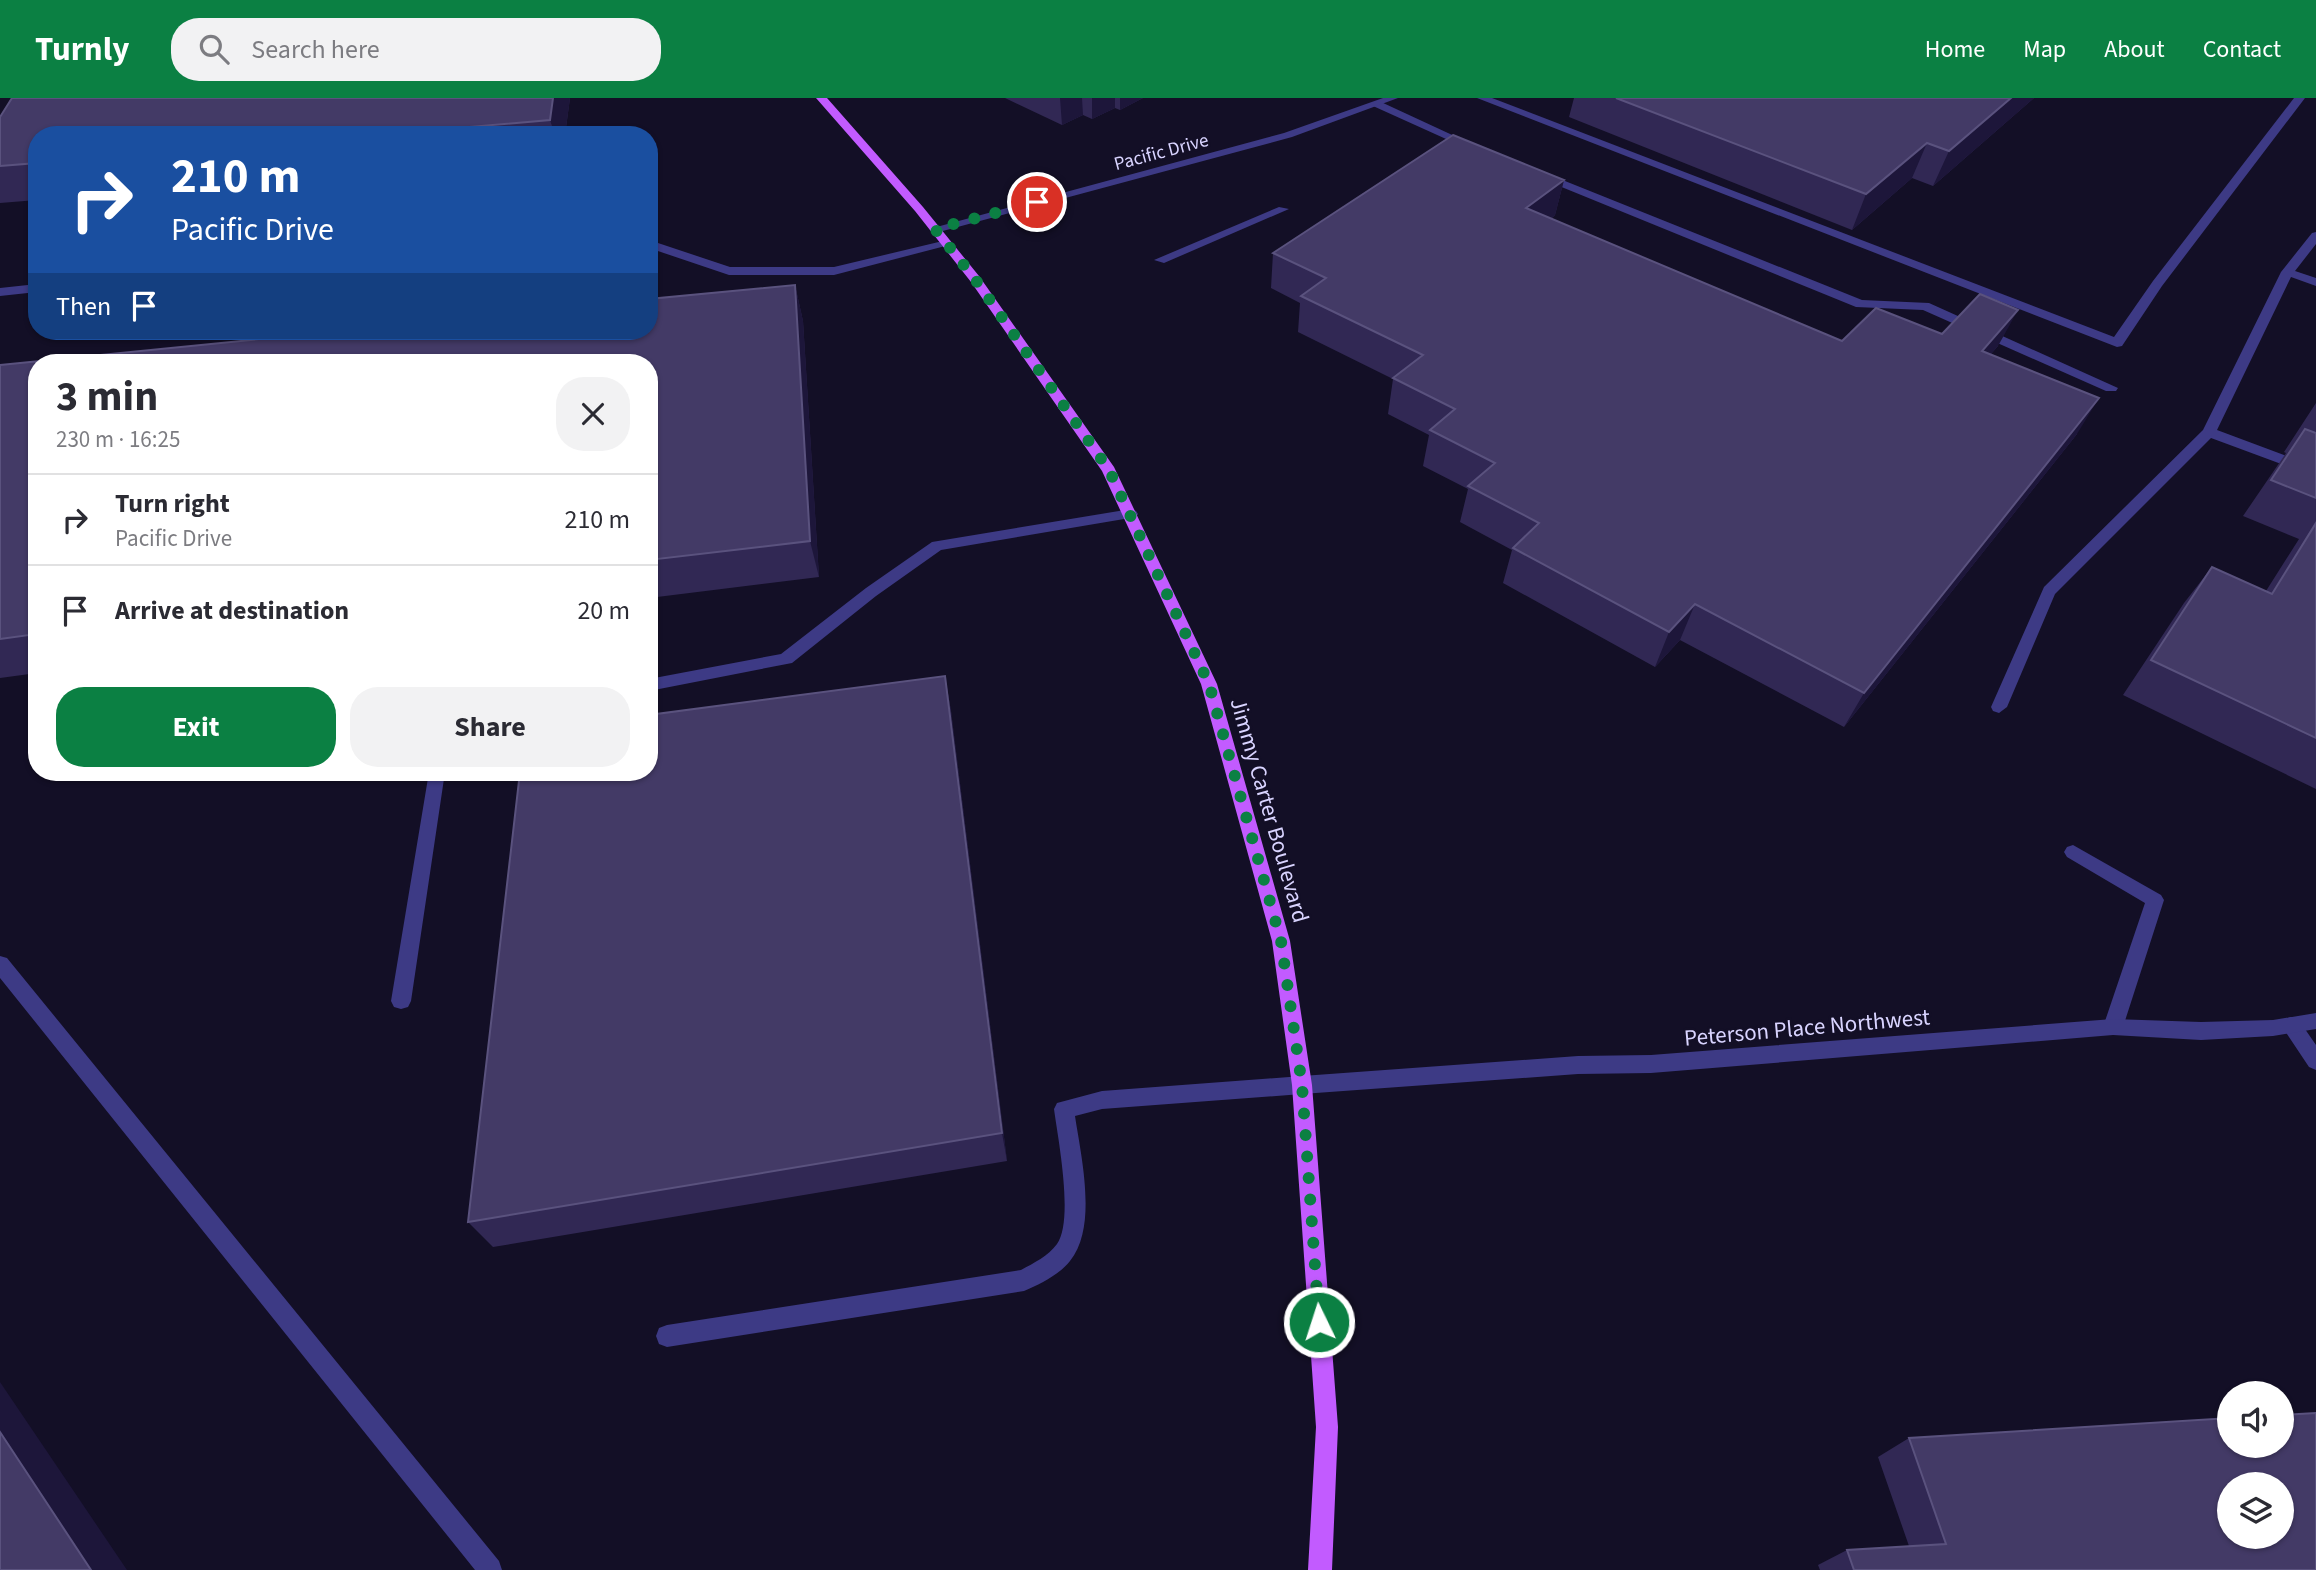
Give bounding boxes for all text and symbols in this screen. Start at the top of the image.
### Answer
search box [171,18,661,81]
text: Turnly [35,26,129,73]
icon: search [195,30,233,68]
text: Search here [251,31,380,68]
text: Home [1925,32,1985,67]
text: Map [2023,32,2066,67]
text: About [2104,32,2165,67]
text: Contact [2203,32,2281,67]
street label: Pacific Drive [1111,127,1212,178]
text: 210 m [171,142,300,212]
icon: right [56,154,147,245]
pin [1007,172,1067,232]
icon: arrive [1018,183,1056,221]
text: Pacific Drive [171,207,334,253]
icon: arrive [125,287,163,325]
text: Then [56,288,111,325]
text: 3 min [56,367,158,427]
button: close [556,377,630,451]
text: 230 m · 16:25 [56,423,180,456]
text: Turn right [115,485,230,522]
icon: right [56,501,94,539]
text: 210 m [564,501,630,538]
text: Pacific Drive [115,522,232,555]
icon: arrive [56,592,94,630]
text: Arrive at destination [115,592,349,629]
text: 20 m [577,592,630,629]
button: Exit [56,687,336,767]
button: Share [350,687,630,767]
street label: Jimmy Carter Boulevard [1222,694,1317,926]
street label: Peterson Place Northwest [1683,1000,1932,1055]
position arrow [1282,1285,1356,1359]
map controls [2217,1381,2294,1549]
button: sound [2217,1381,2294,1458]
button: layers [2217,1472,2294,1549]

